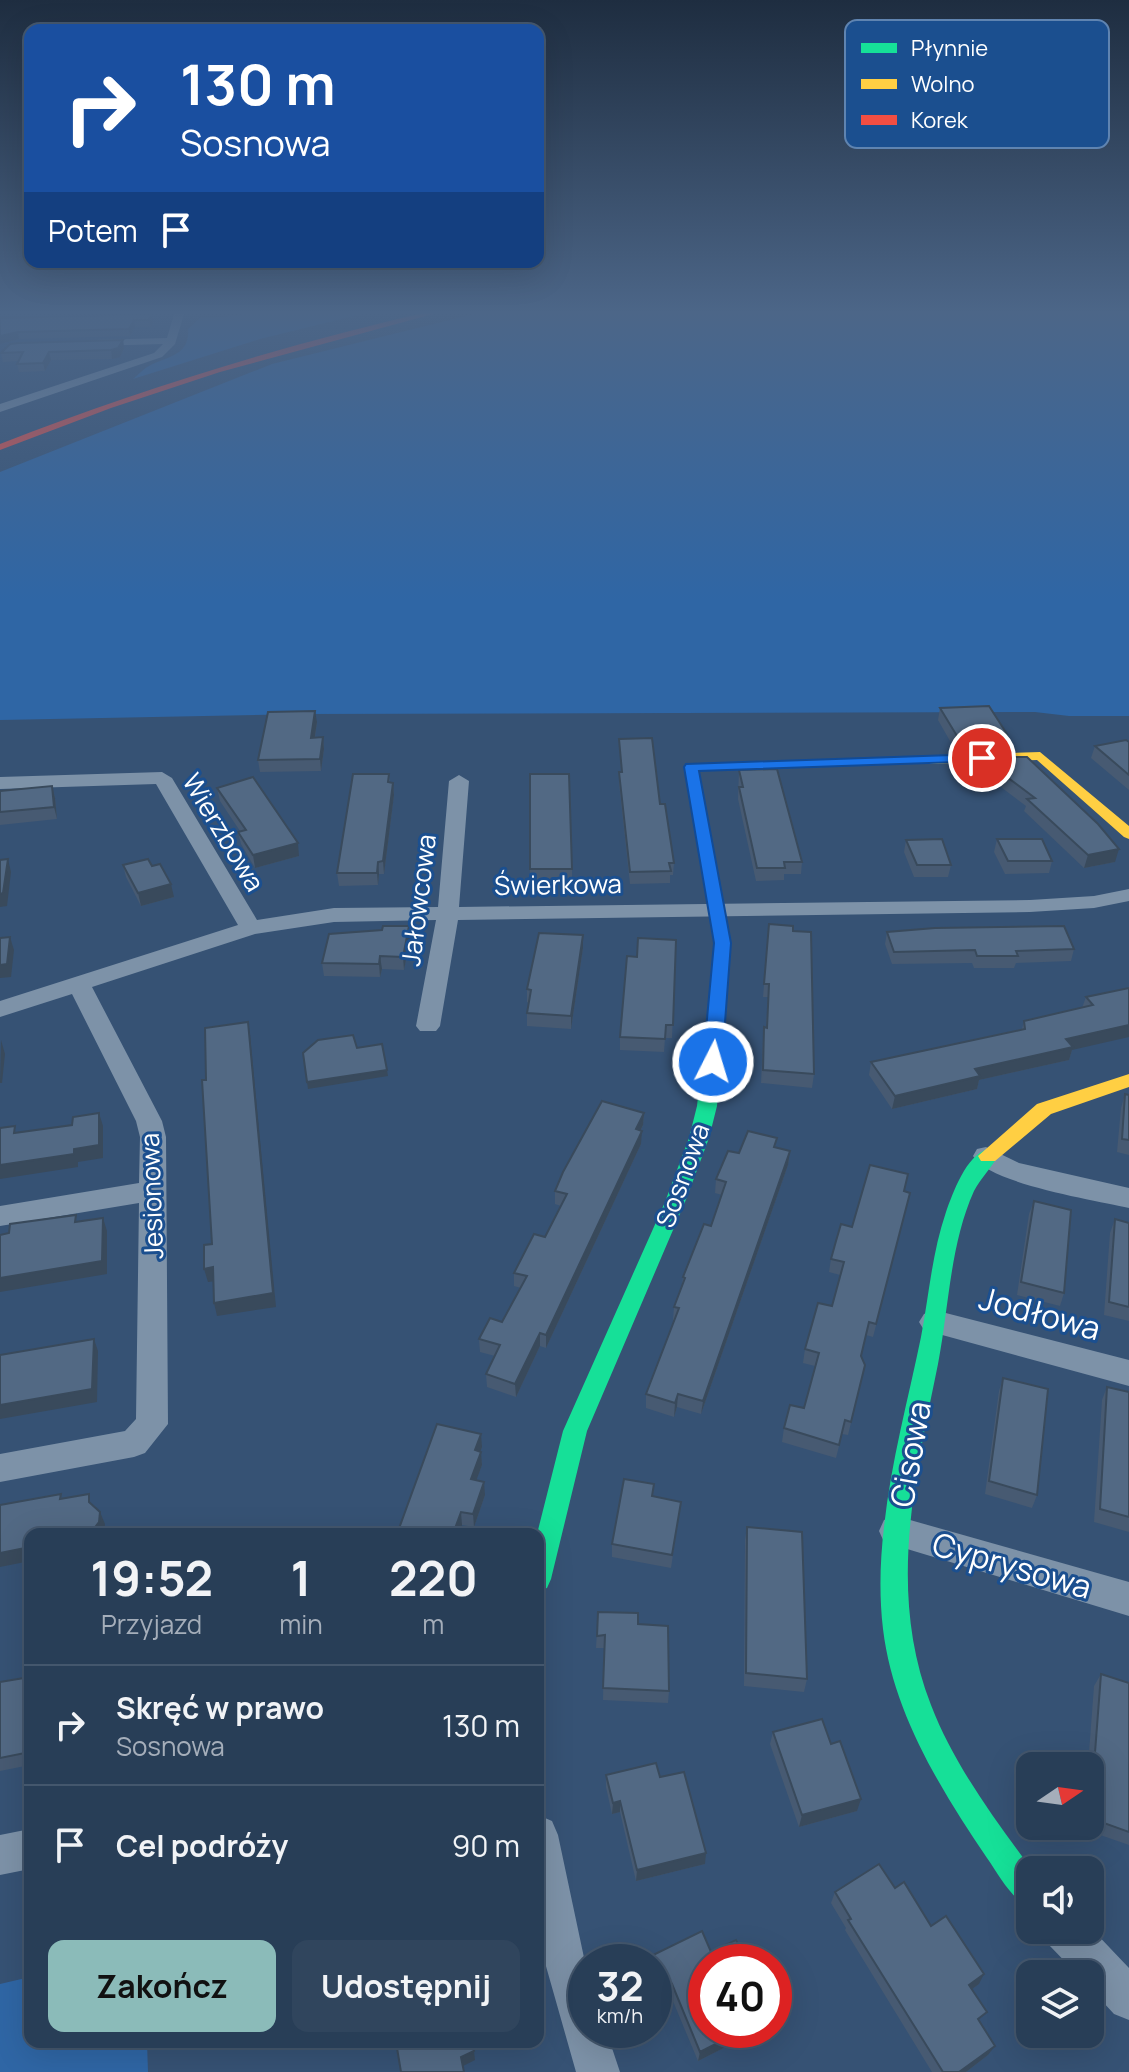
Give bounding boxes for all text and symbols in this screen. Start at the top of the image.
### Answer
legend [845,20,1109,148]
text: Płynnie [911,33,988,63]
text: 130 m [180,45,336,122]
icon: right [48,56,152,160]
text: Wolno [911,69,974,99]
text: Korek [911,105,969,135]
text: Sosnowa [180,118,331,167]
icon: arrive [154,208,198,252]
text: Potem [48,210,138,251]
pin [948,724,1016,792]
icon: arrive [960,736,1004,780]
street label: Wierzbowa [175,766,273,898]
street label: Jałowcowa [392,832,444,968]
street label: Świerkowa [494,865,622,903]
position arrow [671,1020,755,1104]
street label: Sosnowa [646,1118,718,1232]
street label: Jesionowa [131,1132,171,1260]
street label: Jodłowa [975,1276,1105,1350]
street label: Cisowa [879,1398,941,1510]
street label: Cyprysowa [927,1521,1097,1609]
text: 19:52 [90,1545,213,1610]
text: 1 [290,1545,312,1610]
text: 220 [389,1545,478,1610]
text: Przyjazd [101,1606,202,1642]
text: min [279,1606,323,1642]
text: m [422,1606,444,1642]
text: Skręć w prawo [116,1687,324,1728]
icon: right [48,1703,92,1747]
text: 130 m [442,1705,520,1746]
text: Sosnowa [116,1728,225,1764]
north arrow [1016,1752,1104,1840]
map controls [1016,1752,1104,2048]
icon: arrive [48,1823,92,1867]
text: Cel podróży [116,1825,288,1866]
text: 90 m [452,1825,520,1866]
button: sound [1016,1856,1104,1944]
button: Zakończ [48,1940,276,2032]
button: Udostępnij [292,1940,520,2032]
speed limit sign: 40 [688,1944,792,2048]
text: 32 [596,1958,644,2013]
button: layers [1016,1960,1104,2048]
text: km/h [597,2002,643,2029]

